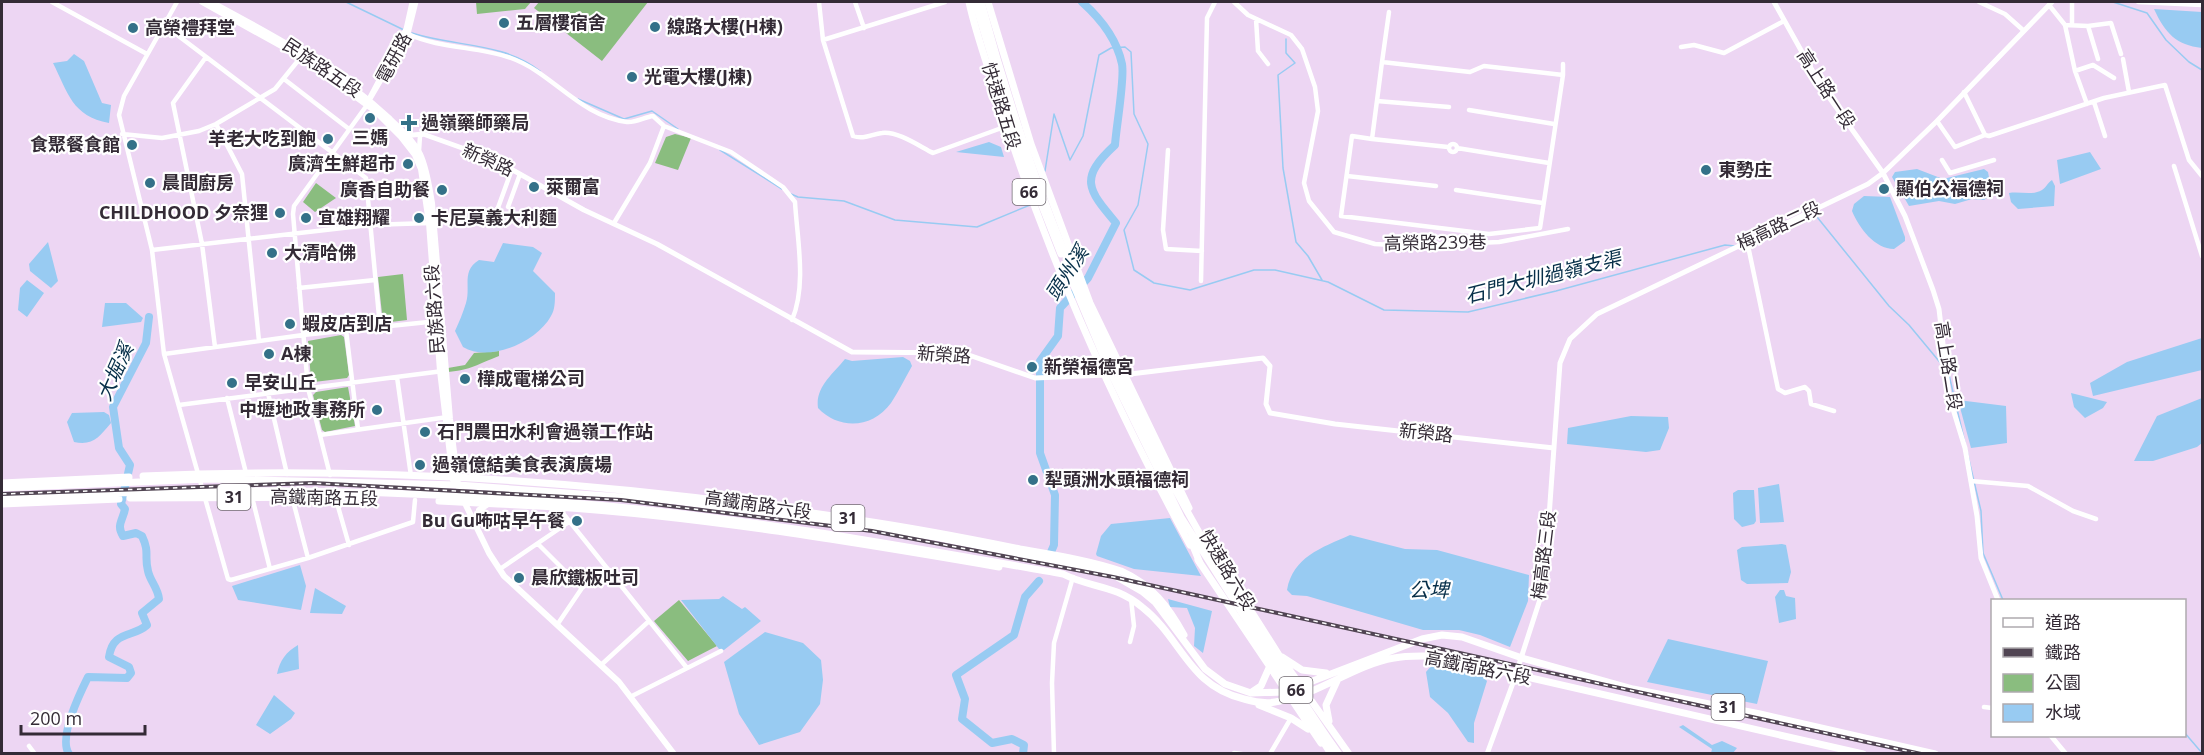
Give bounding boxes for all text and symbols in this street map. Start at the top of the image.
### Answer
place label: 五層樓宿舍 [516,10,606,34]
place label: 線路大樓(H棟) [667,14,783,38]
place label: 高榮禮拜堂 [145,15,235,39]
marker: 五層樓宿舍 [497,16,511,30]
marker: 線路大樓(H棟) [648,20,662,34]
marker: 高榮禮拜堂 [126,21,140,35]
street label: 電研路 [370,28,416,87]
street label: 民族路五段 [279,32,367,102]
street label: 高上路一段 [1792,44,1861,133]
street label: 快速路五段 [977,59,1027,152]
place label: 光電大樓(J棟) [644,64,752,88]
marker: 光電大樓(J棟) [625,70,639,84]
place label: 過嶺藥師藥局 [421,110,529,134]
marker: 三媽 [363,111,377,125]
marker: 過嶺藥師藥局 [402,116,416,130]
place label: 三媽 [352,125,388,149]
place label: 羊老大吃到飽 [208,126,316,150]
place label: 食聚餐食館 [30,132,120,156]
marker: 羊老大吃到飽 [321,132,335,146]
street label: 新榮路 [459,137,518,181]
marker: 食聚餐食館 [125,138,139,152]
place label: 廣濟生鮮超市 [288,151,396,175]
marker: 廣濟生鮮超市 [401,157,415,171]
place label: 東勢庄 [1718,157,1772,181]
marker: 東勢庄 [1699,163,1713,177]
place label: 晨間廚房 [162,170,234,194]
place label: 萊爾富 [546,174,600,198]
marker: 晨間廚房 [143,176,157,190]
place label: 顯伯公福德祠 [1896,176,2004,200]
place label: 廣香自助餐 [340,177,430,201]
road number: 66 [1012,179,1046,205]
marker: 萊爾富 [527,180,541,194]
marker: 顯伯公福德祠 [1877,182,1891,196]
marker: 廣香自助餐 [435,183,449,197]
street label: 梅高路二段 [1733,195,1824,255]
place label: CHILDHOOD 夕奈狸 [99,200,268,224]
place label: 宜雄翔耀 [318,205,390,229]
place label: 卡尼莫義大利麵 [431,205,557,229]
marker: CHILDHOOD 夕奈狸 [273,206,287,220]
marker: 宜雄翔耀 [299,211,313,225]
marker: 卡尼莫義大利麵 [412,211,426,225]
street label: 高榮路239巷 [1383,229,1487,255]
water label: 頭州溪 [1039,238,1096,305]
place label: 大清哈佛 [284,240,356,264]
water label: 石門大圳過嶺支渠 [1462,243,1627,309]
marker: 大清哈佛 [265,246,279,260]
street label: 民族路六段 [419,263,449,355]
place label: 蝦皮店到店 [302,311,392,335]
marker: 蝦皮店到店 [283,317,297,331]
street label: 高上路二段 [1930,320,1968,412]
water label: 大堀溪 [90,336,140,405]
street label: 新榮路 [916,340,972,368]
place label: A棟 [281,341,311,365]
marker: A棟 [262,347,276,361]
place label: 新榮福德宮 [1044,354,1134,378]
marker: 新榮福德宮 [1025,360,1039,374]
place label: 樺成電梯公司 [477,366,585,390]
place label: 早安山丘 [244,370,316,394]
marker: 樺成電梯公司 [458,372,472,386]
marker: 早安山丘 [225,376,239,390]
place label: 中壢地政事務所 [239,397,365,421]
marker: 中壢地政事務所 [370,403,384,417]
street label: 新榮路 [1398,417,1454,447]
place label: 石門農田水利會過嶺工作站 [437,419,653,443]
marker: 石門農田水利會過嶺工作站 [418,425,432,439]
place label: 過嶺億結美食表演廣場 [432,452,612,476]
marker: 過嶺億結美食表演廣場 [413,458,427,472]
place label: 犁頭洲水頭福德祠 [1045,467,1189,491]
marker: 犁頭洲水頭福德祠 [1026,473,1040,487]
road number: 31 [218,484,250,510]
street label: 高鐵南路五段 [270,484,378,510]
street label: 高鐵南路六段 [703,485,813,523]
road number: 31 [832,505,864,531]
place label: Bu Gu咘咕早午餐 [422,508,565,532]
street label: 梅高路三段 [1526,509,1560,601]
marker: Bu Gu咘咕早午餐 [570,514,584,528]
street label: 快速路六段 [1194,525,1261,614]
place label: 晨欣鐵板吐司 [531,565,639,589]
marker: 晨欣鐵板吐司 [512,571,526,585]
water label: 公埤 [1409,576,1451,603]
legend [1991,599,2186,737]
text: 道路 [2045,610,2081,634]
text: 鐵路 [2045,640,2081,664]
street label: 高鐵南路六段 [1423,645,1533,689]
text: 公園 [2045,670,2081,694]
road number: 66 [1280,677,1312,703]
road number: 31 [1712,694,1744,720]
scale bar [21,698,146,736]
text: 水域 [2045,700,2081,724]
text: 200 m [30,706,82,730]

